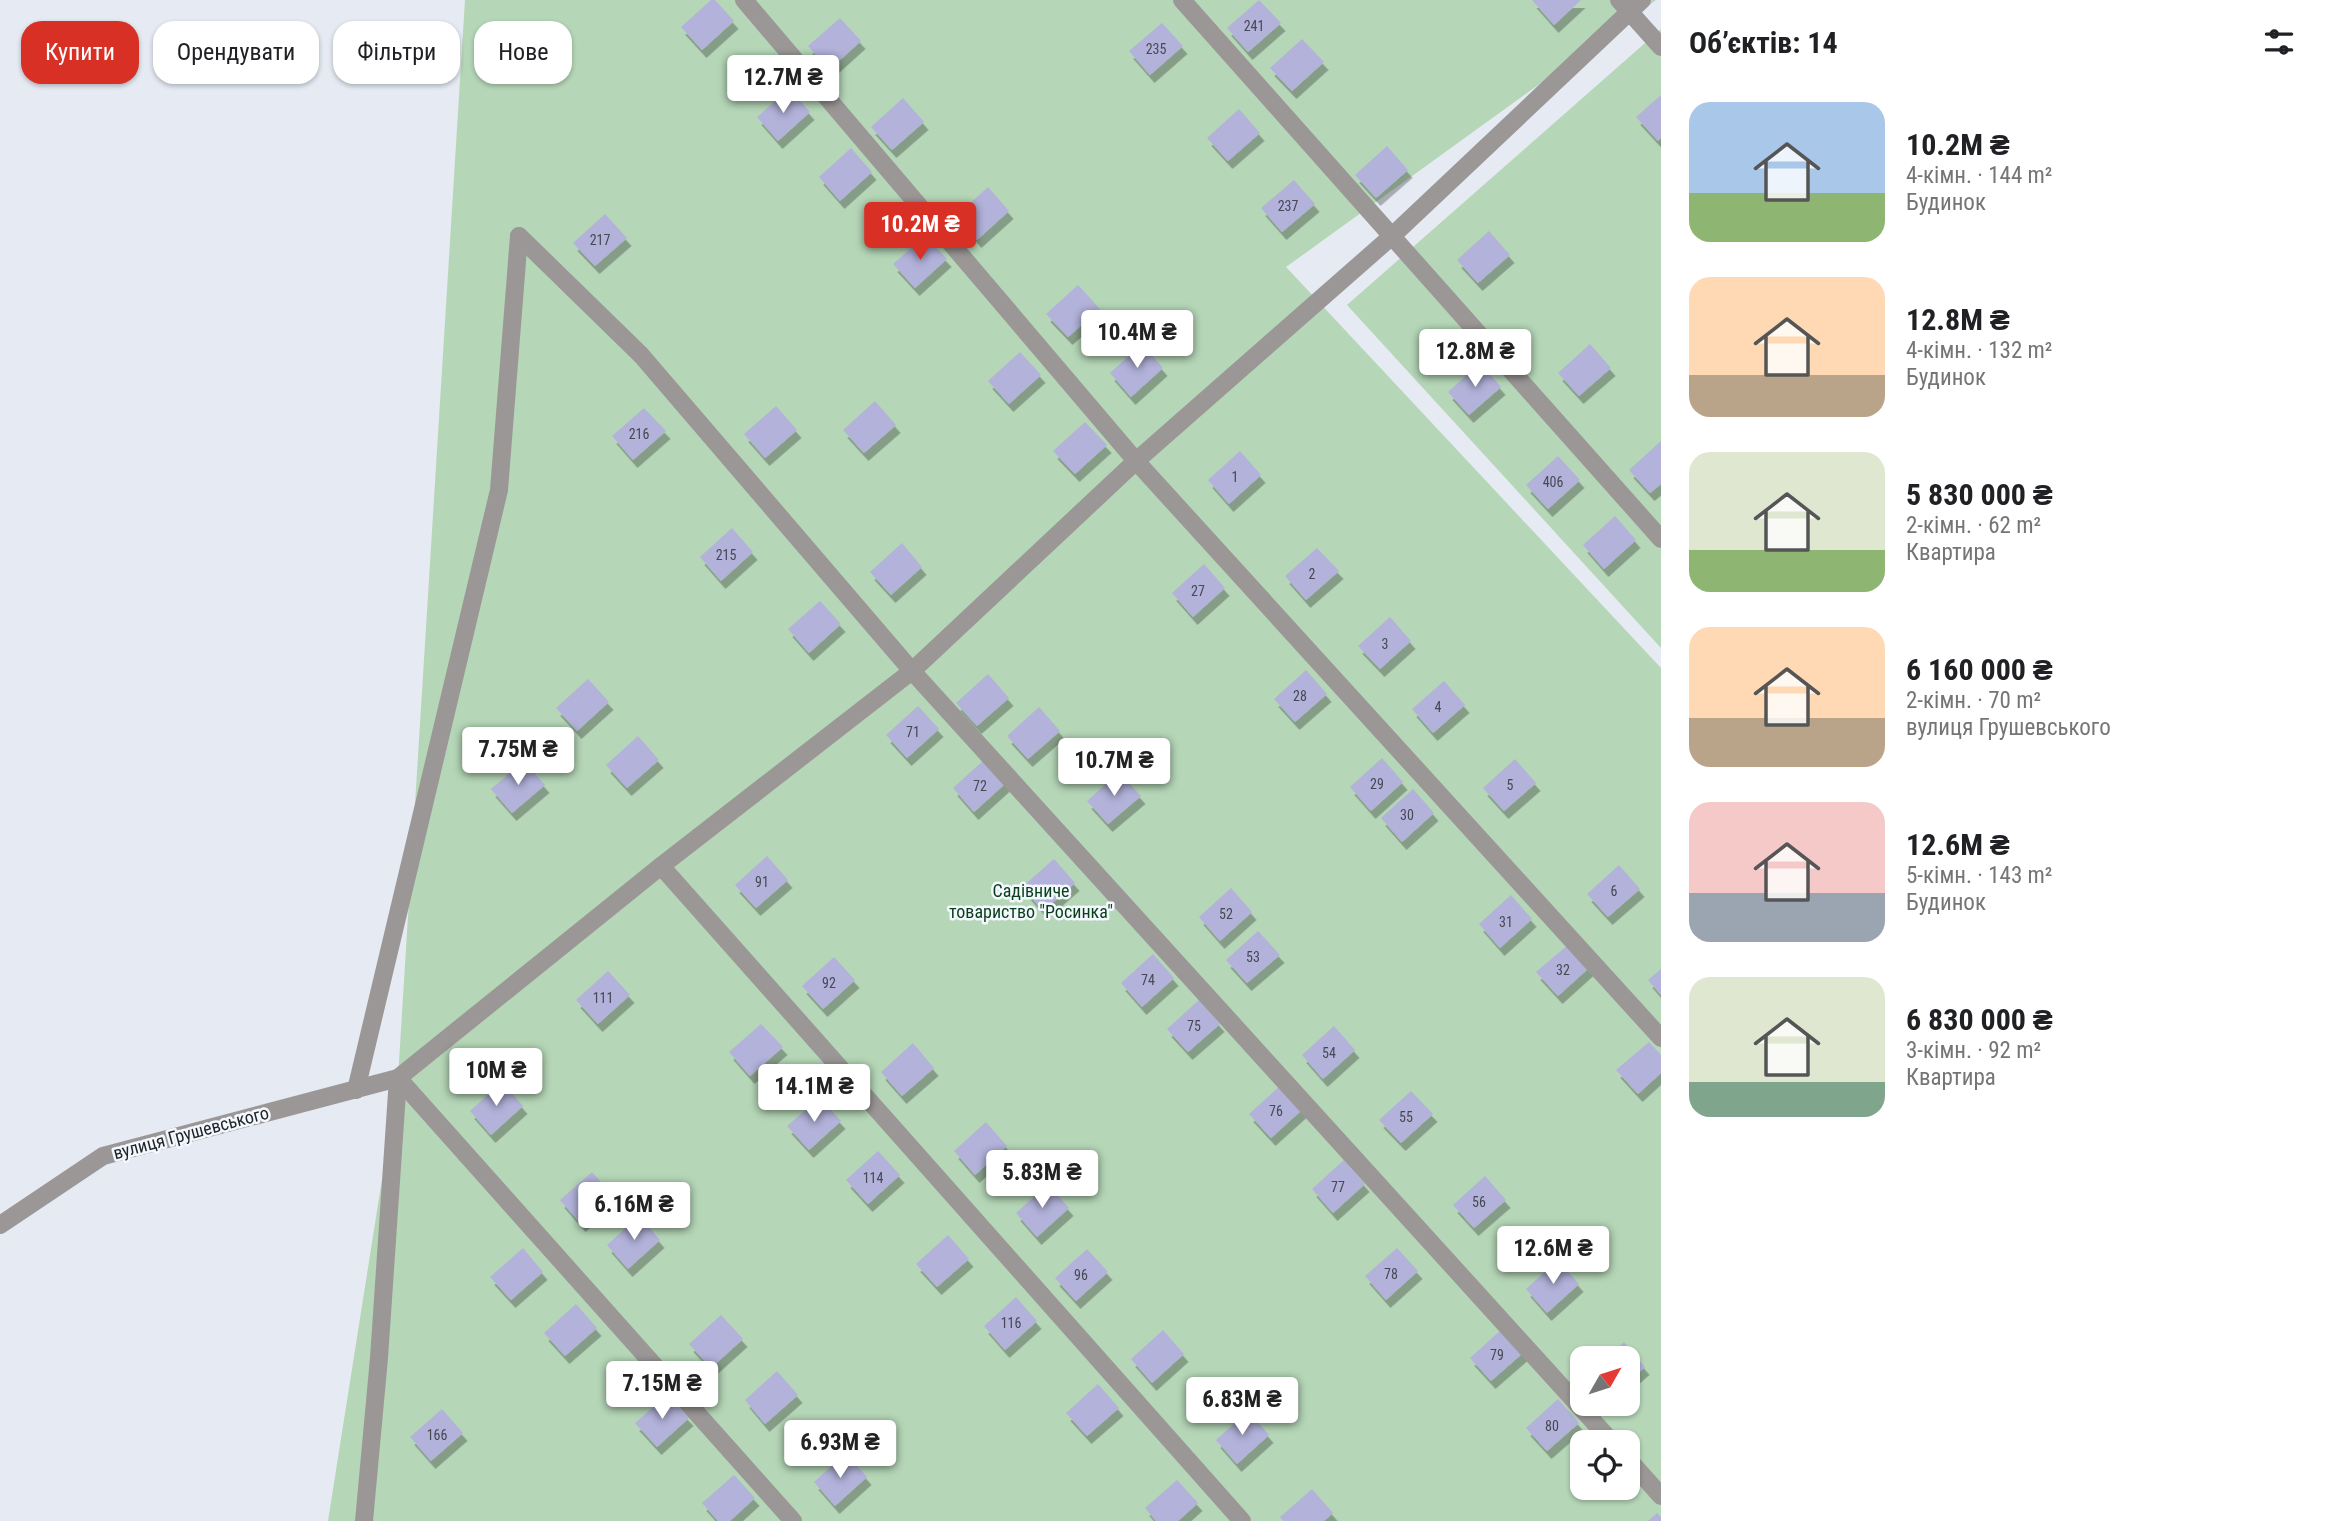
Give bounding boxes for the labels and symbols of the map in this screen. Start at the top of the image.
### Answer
house number: 241 [1244,18,1264,34]
house number: 235 [1146,41,1166,57]
pin: 12.7M ₴ [718,55,848,115]
house number: 237 [1278,198,1298,214]
pin: 10.2M ₴ [855,202,985,262]
house number: 217 [590,232,610,248]
pin: 10.4M ₴ [1072,310,1202,370]
pin: 12.8M ₴ [1410,330,1540,389]
house number: 216 [629,426,649,442]
house number: 1 [1232,469,1238,485]
house number: 406 [1543,474,1563,490]
house number: 215 [716,547,736,563]
house number: 2 [1309,566,1316,582]
house number: 27 [1191,583,1205,599]
house number: 3 [1382,636,1388,652]
house number: 28 [1293,688,1307,704]
house number: 4 [1435,699,1442,715]
house number: 71 [906,724,920,740]
pin: 7.75M ₴ [453,728,583,787]
pin: 10.7M ₴ [1049,738,1179,798]
house number: 29 [1370,776,1384,792]
house number: 5 [1507,777,1514,793]
house number: 72 [973,778,987,794]
house number: 30 [1400,807,1414,823]
house number: 91 [755,874,769,890]
park label: Садівниче товариство "Росинка" [949,880,1113,922]
house number: 6 [1611,883,1618,899]
house number: 52 [1219,906,1233,922]
house number: 31 [1499,914,1513,930]
house number: 53 [1246,949,1260,965]
house number: 32 [1556,962,1570,978]
house number: 74 [1141,972,1155,988]
house number: 92 [822,975,836,991]
house number: 111 [593,990,613,1006]
house number: 75 [1187,1018,1201,1034]
house number: 54 [1322,1045,1336,1061]
pin: 10M ₴ [447,1048,545,1108]
pin: 14.1M ₴ [749,1064,879,1124]
street label: вулиця Грушевського [111,1102,271,1163]
house number: 76 [1269,1103,1283,1119]
house number: 55 [1399,1109,1413,1125]
pin: 5.83M ₴ [977,1150,1107,1210]
house number: 114 [863,1170,883,1186]
house number: 77 [1331,1179,1345,1195]
pin: 6.16M ₴ [569,1182,699,1242]
house number: 56 [1472,1194,1486,1210]
pin: 12.6M ₴ [1488,1226,1618,1286]
house number: 78 [1384,1266,1398,1282]
house number: 96 [1074,1267,1088,1283]
house number: 116 [1001,1315,1021,1331]
north arrow [1570,1346,1640,1416]
house number: 79 [1490,1347,1504,1363]
pin: 7.15M ₴ [597,1362,727,1421]
pin: 6.83M ₴ [1177,1378,1307,1437]
house number: 80 [1545,1418,1559,1434]
pin: 6.93M ₴ [775,1420,905,1480]
house number: 166 [427,1427,447,1443]

